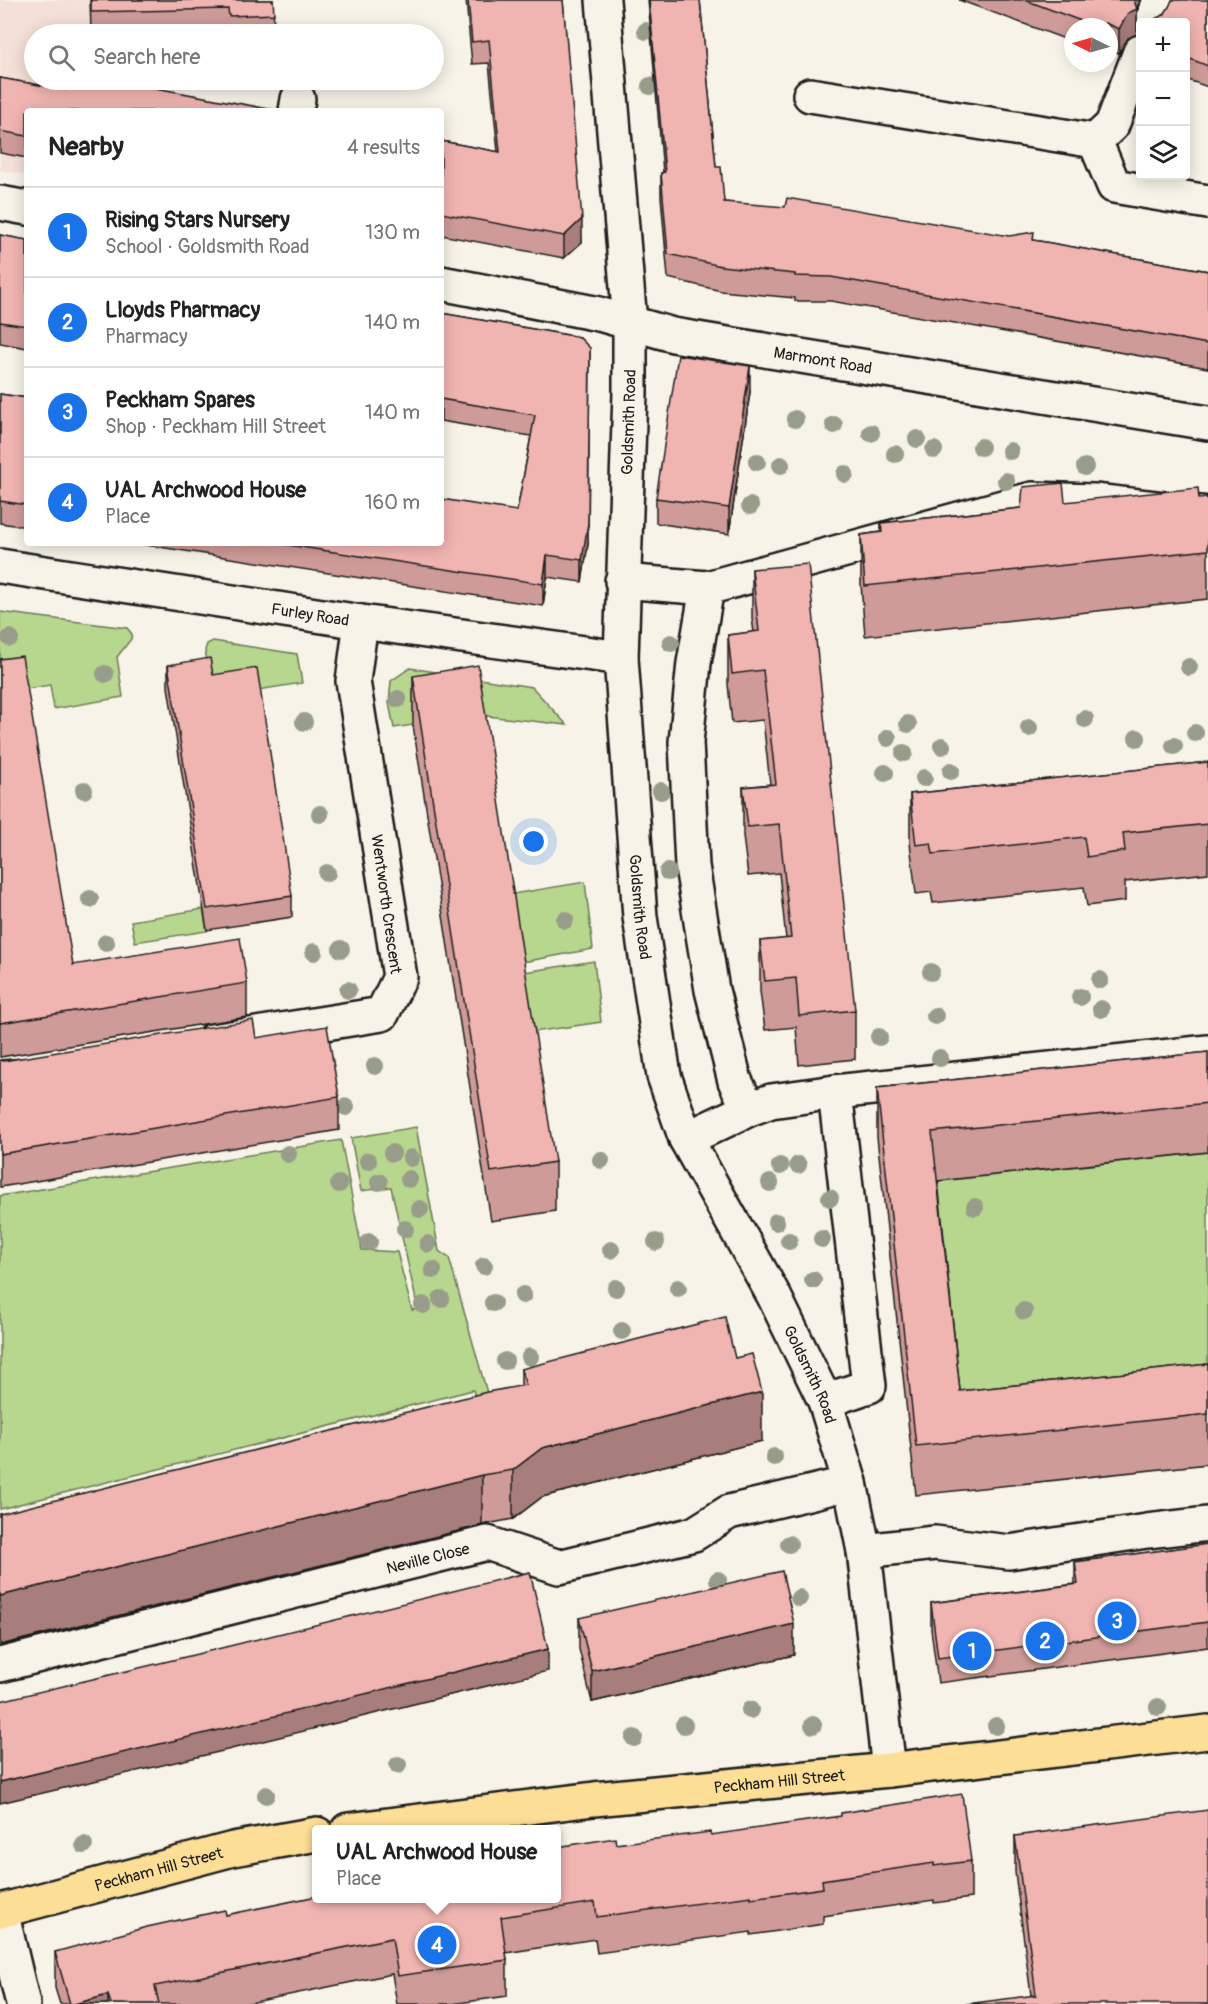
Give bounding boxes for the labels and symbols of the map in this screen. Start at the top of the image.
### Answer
north arrow [1064,18,1118,72]
street label: Marmont Road [772,343,874,379]
street label: Goldsmith Road [617,369,641,475]
street label: Furley Road [270,599,351,631]
your location [519,827,548,856]
street label: Wentworth Crescent [366,833,406,976]
street label: Goldsmith Road [624,854,655,961]
street label: Goldsmith Road [779,1322,840,1426]
street label: Neville Close [384,1539,472,1579]
pin: 3 [1098,1598,1136,1644]
pin: 2 [1026,1618,1064,1664]
pin: 1 [952,1628,992,1674]
street label: Peckham Hill Street [713,1765,846,1798]
street label: Peckham Hill Street [93,1843,226,1896]
pin: 4 [418,1922,456,1968]

